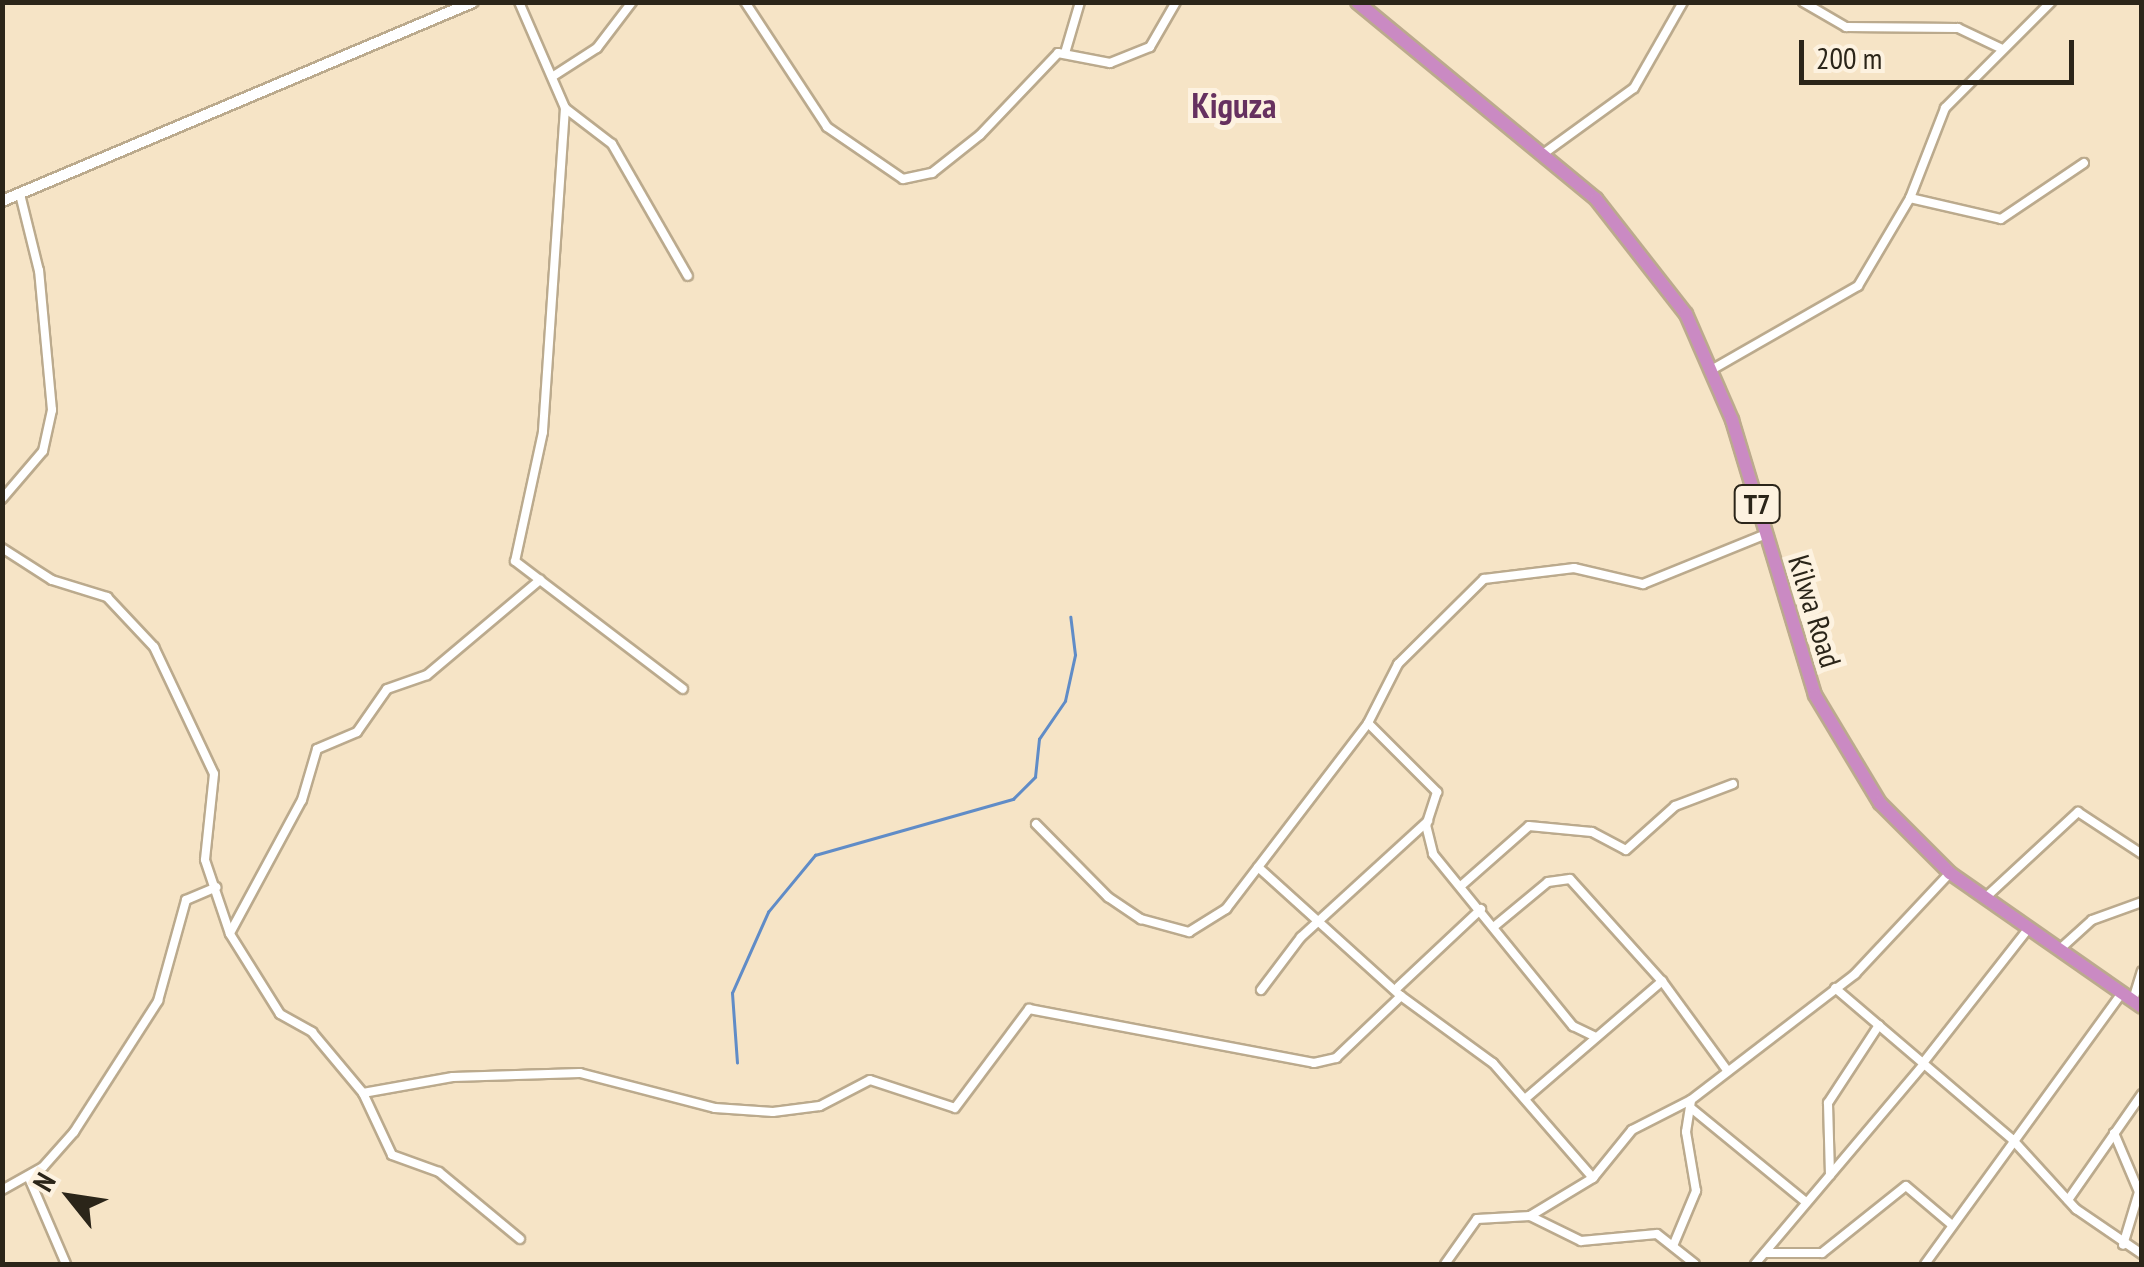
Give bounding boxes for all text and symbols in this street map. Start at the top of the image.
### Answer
scale bar [1804,20,2079,82]
text: 200 m [1816,38,1882,77]
district label: Kiguza [1192,84,1276,126]
road number: T7 [1732,481,1782,527]
street label: Kilwa Road [1781,550,1849,672]
north arrow [20,1147,120,1247]
text: N [24,1166,63,1198]

